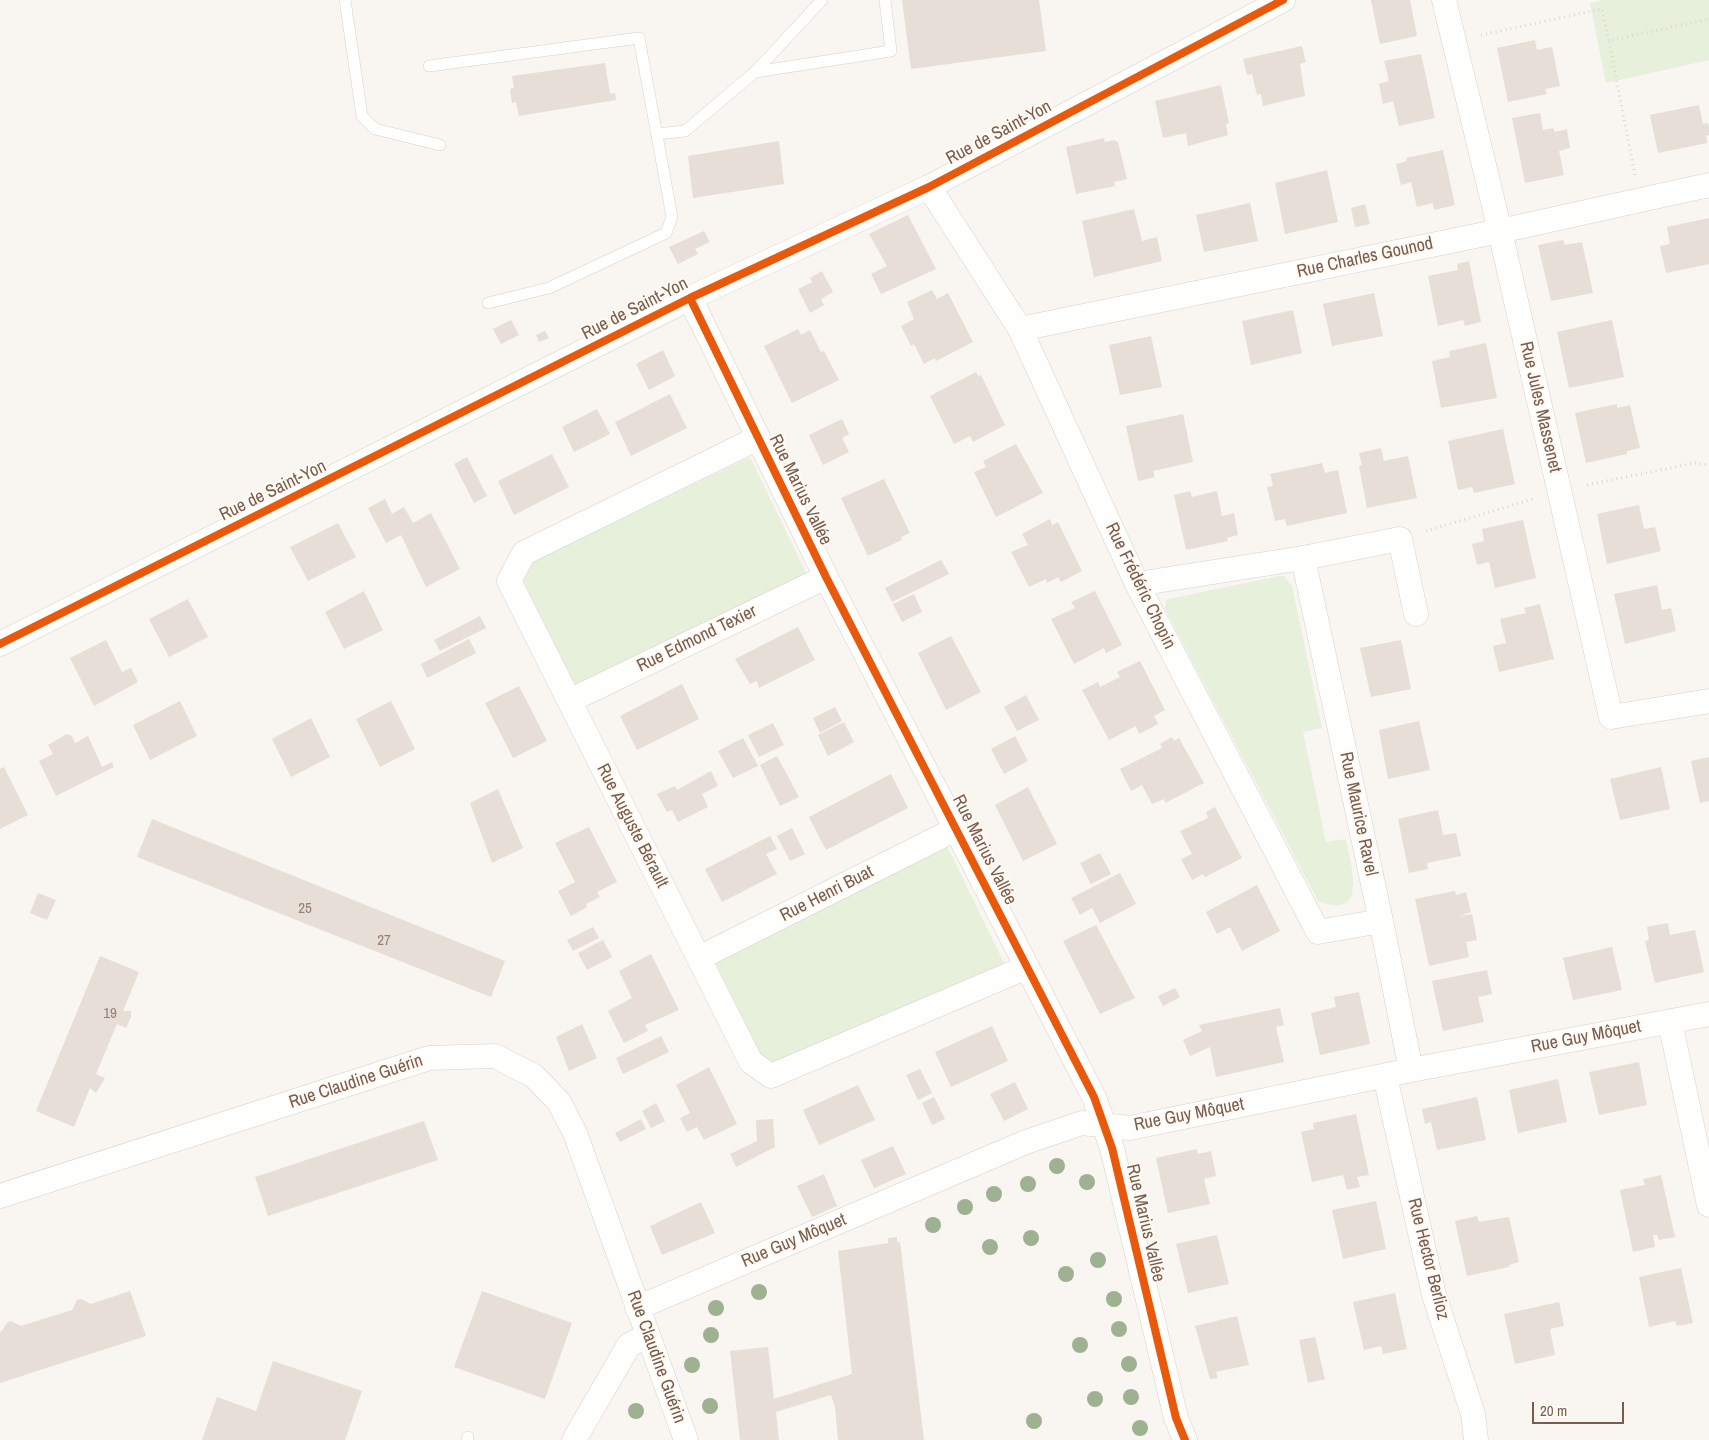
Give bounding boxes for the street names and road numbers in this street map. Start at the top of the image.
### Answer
street label: Rue de Saint-Yon [943,96,1055,170]
street label: Rue Charles Gounod [1295,233,1435,283]
street label: Rue de Saint-Yon [578,273,692,345]
street label: Rue Jules Massenet [1514,339,1566,475]
street label: Rue Marius Vallée [764,431,836,549]
street label: Rue de Saint-Yon [216,456,330,526]
street label: Rue Frédéric Chopin [1100,519,1180,653]
street label: Rue Edmond Texier [634,601,760,677]
street label: Rue Maurice Ravel [1334,750,1382,878]
street label: Rue Auguste Bérault [591,760,673,892]
street label: Rue Marius Vallée [947,791,1021,909]
street label: Rue Henri Buat [777,861,877,927]
street label: Rue Guy Môquet [1529,1016,1643,1058]
street label: Rue Claudine Guérin [286,1050,426,1114]
street label: Rue Guy Môquet [1132,1094,1246,1136]
street label: Rue Marius Vallée [1121,1162,1169,1284]
street label: Rue Hector Berlioz [1402,1196,1454,1322]
street label: Rue Guy Môquet [738,1209,850,1273]
street label: Rue Claudine Guérin [622,1288,690,1426]

